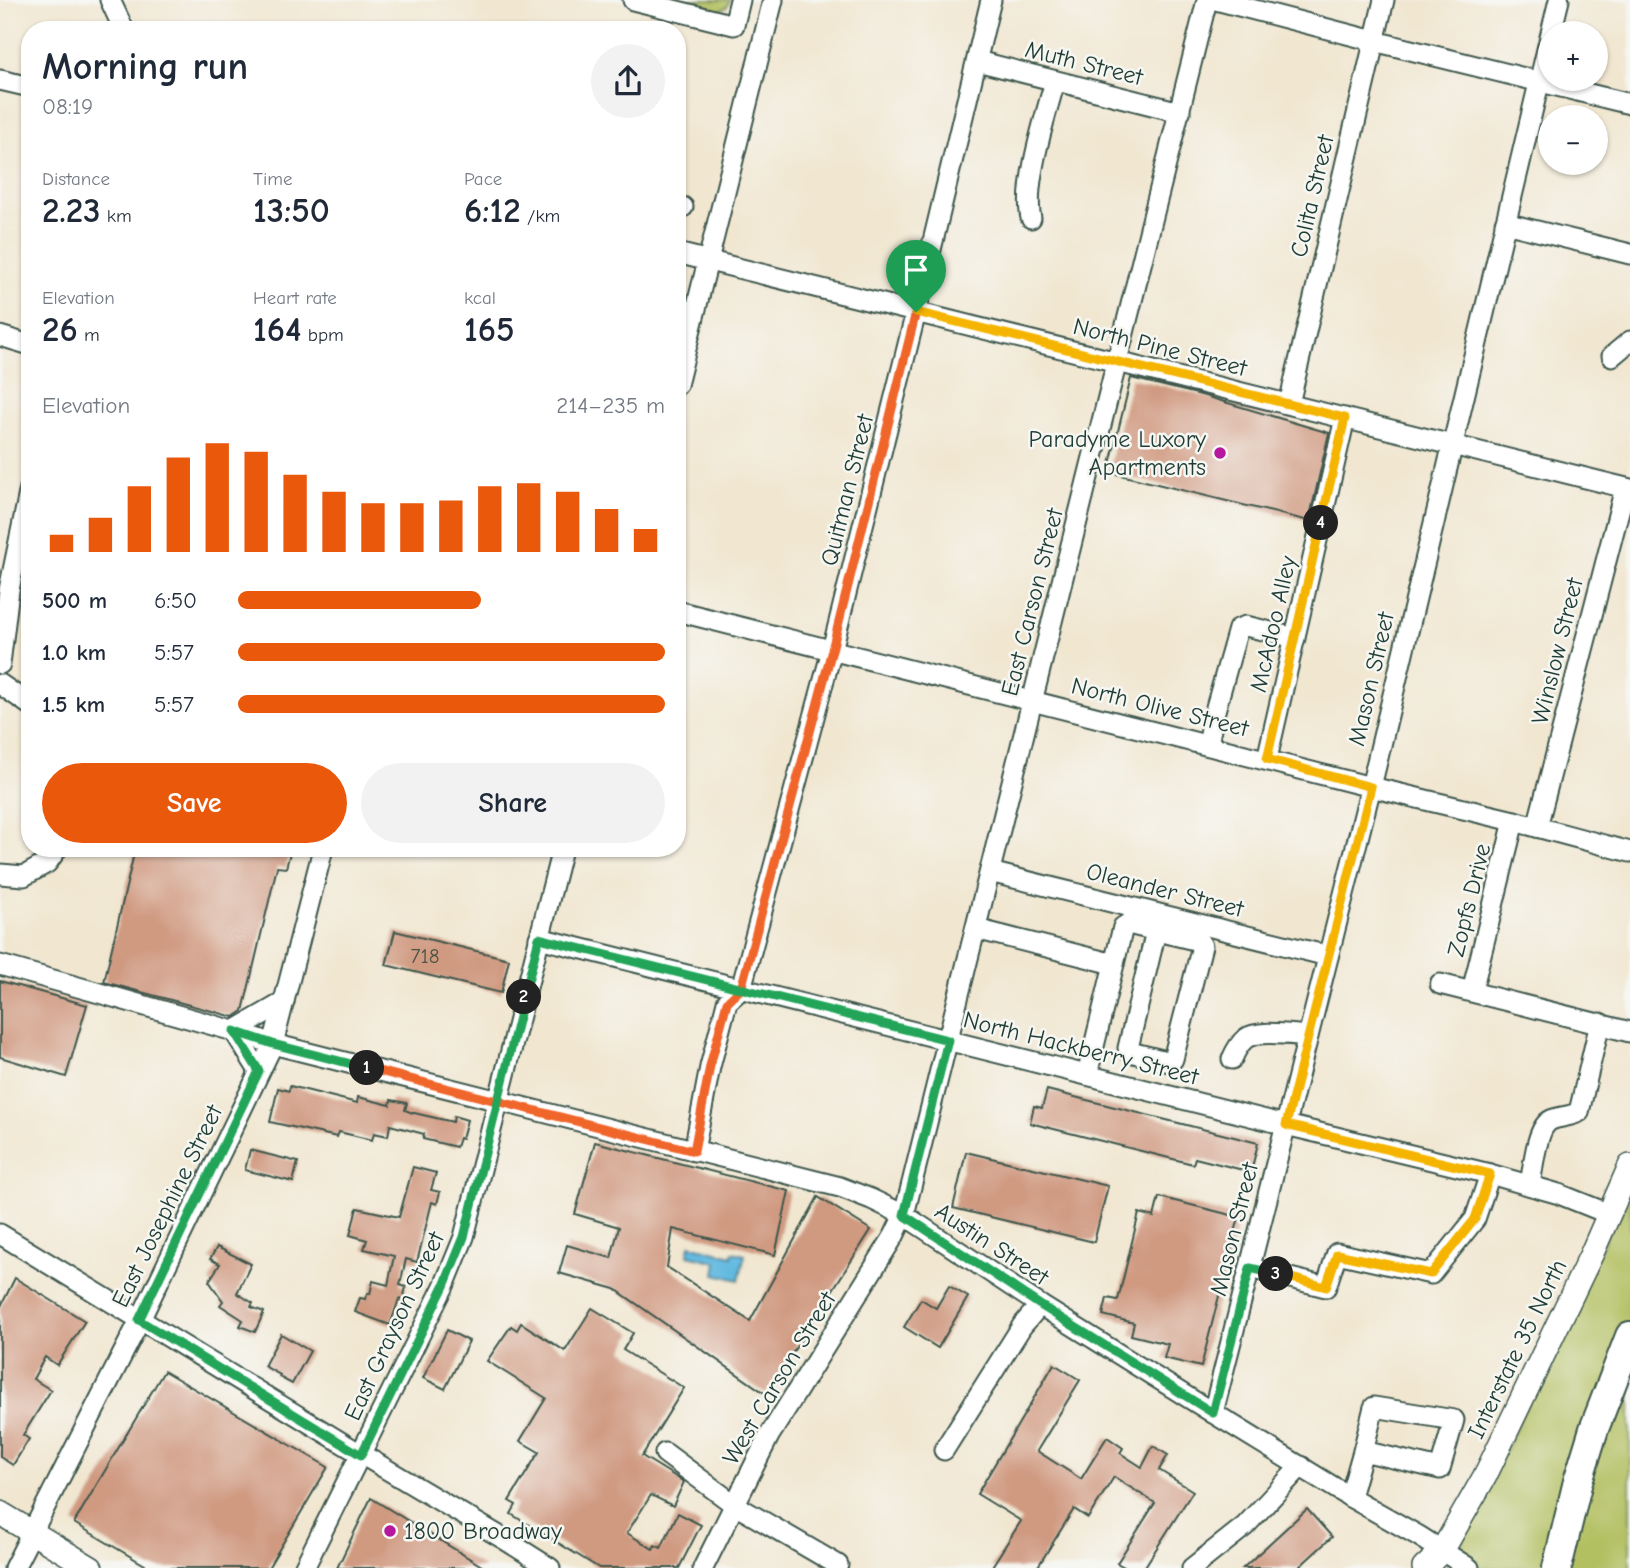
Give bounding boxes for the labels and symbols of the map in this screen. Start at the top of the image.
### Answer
street label: Muth Street [1022,35,1147,91]
street label: Colita Street [1284,131,1340,260]
pin [886,240,946,312]
street label: North Pine Street [1070,312,1251,382]
street label: Quitman Street [815,410,880,569]
place label: Paradyme Luxory Apartments [1029,425,1206,481]
marker: Paradyme Luxory Apartments [1212,445,1228,461]
street label: East Carson Street [995,504,1069,699]
pin: 4 [1304,505,1338,540]
street label: McAdoo Alley [1244,553,1302,695]
street label: Winslow Street [1525,574,1589,727]
street label: Mason Street [1342,608,1400,749]
street label: North Olive Street [1069,671,1253,743]
street label: Zopfs Drive [1441,841,1497,959]
street label: Oleander Street [1084,857,1247,923]
house number: 718 [410,944,440,968]
pin: 2 [506,979,542,1014]
street label: North Hackberry Street [960,1005,1203,1091]
pin: 1 [350,1050,384,1086]
street label: East Josephine Street [106,1099,229,1312]
street label: Mason Street [1204,1158,1264,1299]
street label: Austin Street [930,1197,1055,1292]
street label: East Grayson Street [338,1226,451,1425]
street label: Interstate 35 North [1461,1255,1573,1443]
pin: 3 [1258,1256,1294,1292]
street label: West Carson Street [716,1286,842,1470]
place label: 1800 Broadway [404,1517,562,1545]
marker: 1800 Broadway [382,1523,398,1539]

